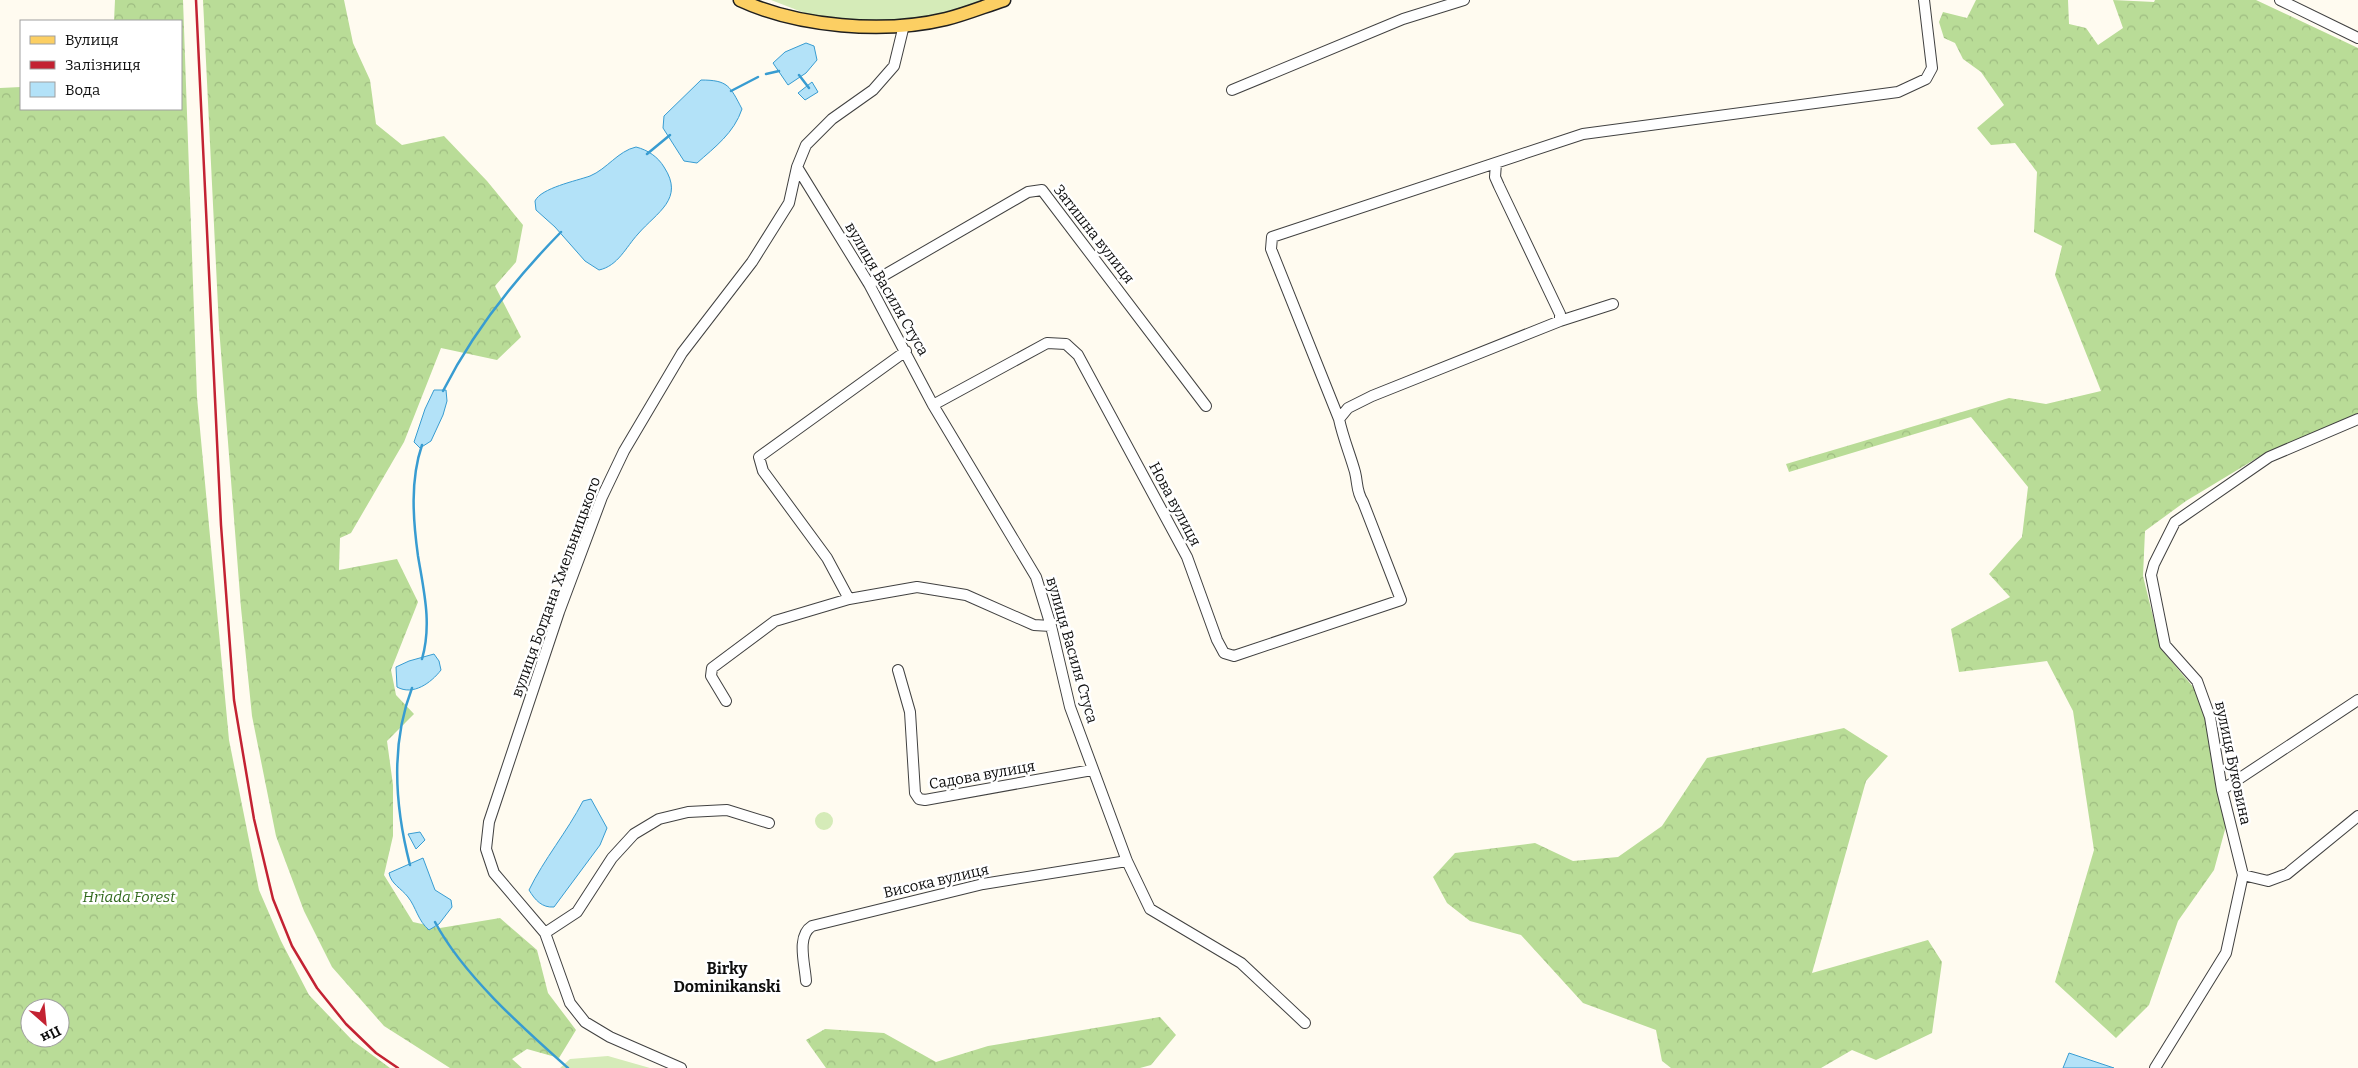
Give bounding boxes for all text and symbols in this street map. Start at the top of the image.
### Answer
legend [20,20,182,110]
text: Вулиця [65,31,119,49]
text: Залізниця [65,56,140,74]
text: Вода [65,81,100,99]
street label: Затишна вулиця [1050,181,1138,287]
street label: вулиця Василя Стуса [841,219,933,359]
street label: Нова вулиця [1145,459,1205,549]
street label: вулиця Богдана Хмельницького [508,474,604,700]
street label: вулиця Василя Стуса [1043,575,1101,725]
street label: вулиця Буковина [2211,700,2255,826]
street label: Садова вулиця [928,757,1036,793]
street label: Висока вулиця [882,860,990,902]
park label: Hriada Forest [83,888,176,906]
district label: Birky Dominikanski [673,959,781,996]
north arrow [20,998,70,1048]
text: Пн [38,1022,64,1046]

